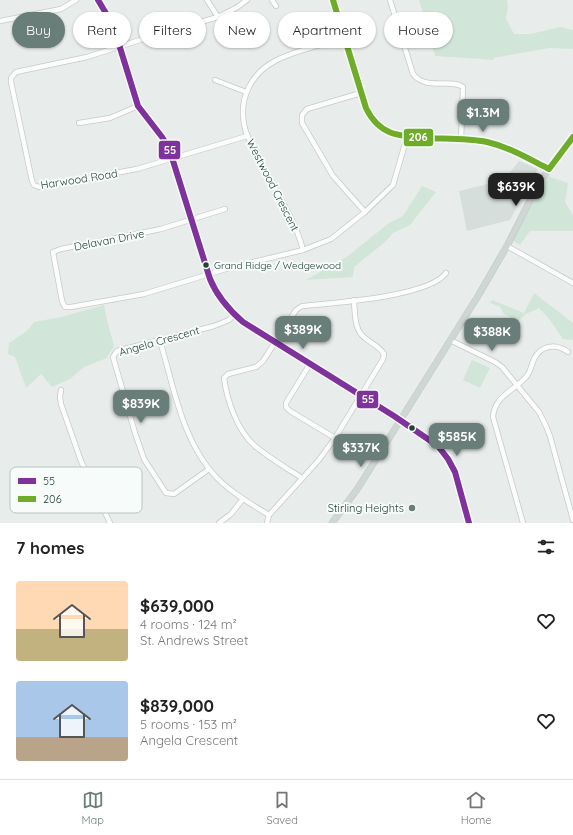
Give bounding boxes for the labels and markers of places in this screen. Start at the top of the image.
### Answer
pin: $1.3M [455,99,511,133]
pin: $639K [488,173,544,207]
place label: Grand Ridge / Wedgewood [214,259,341,272]
marker: Grand Ridge / Wedgewood [201,260,211,270]
pin: $389K [275,316,331,350]
pin: $388K [464,318,520,352]
pin: $839K [113,390,169,424]
unlabelled marker [407,423,417,433]
pin: $585K [429,423,485,457]
pin: $337K [333,434,389,468]
place label: Stirling Heights [328,501,404,515]
marker: Stirling Heights [407,503,417,513]

